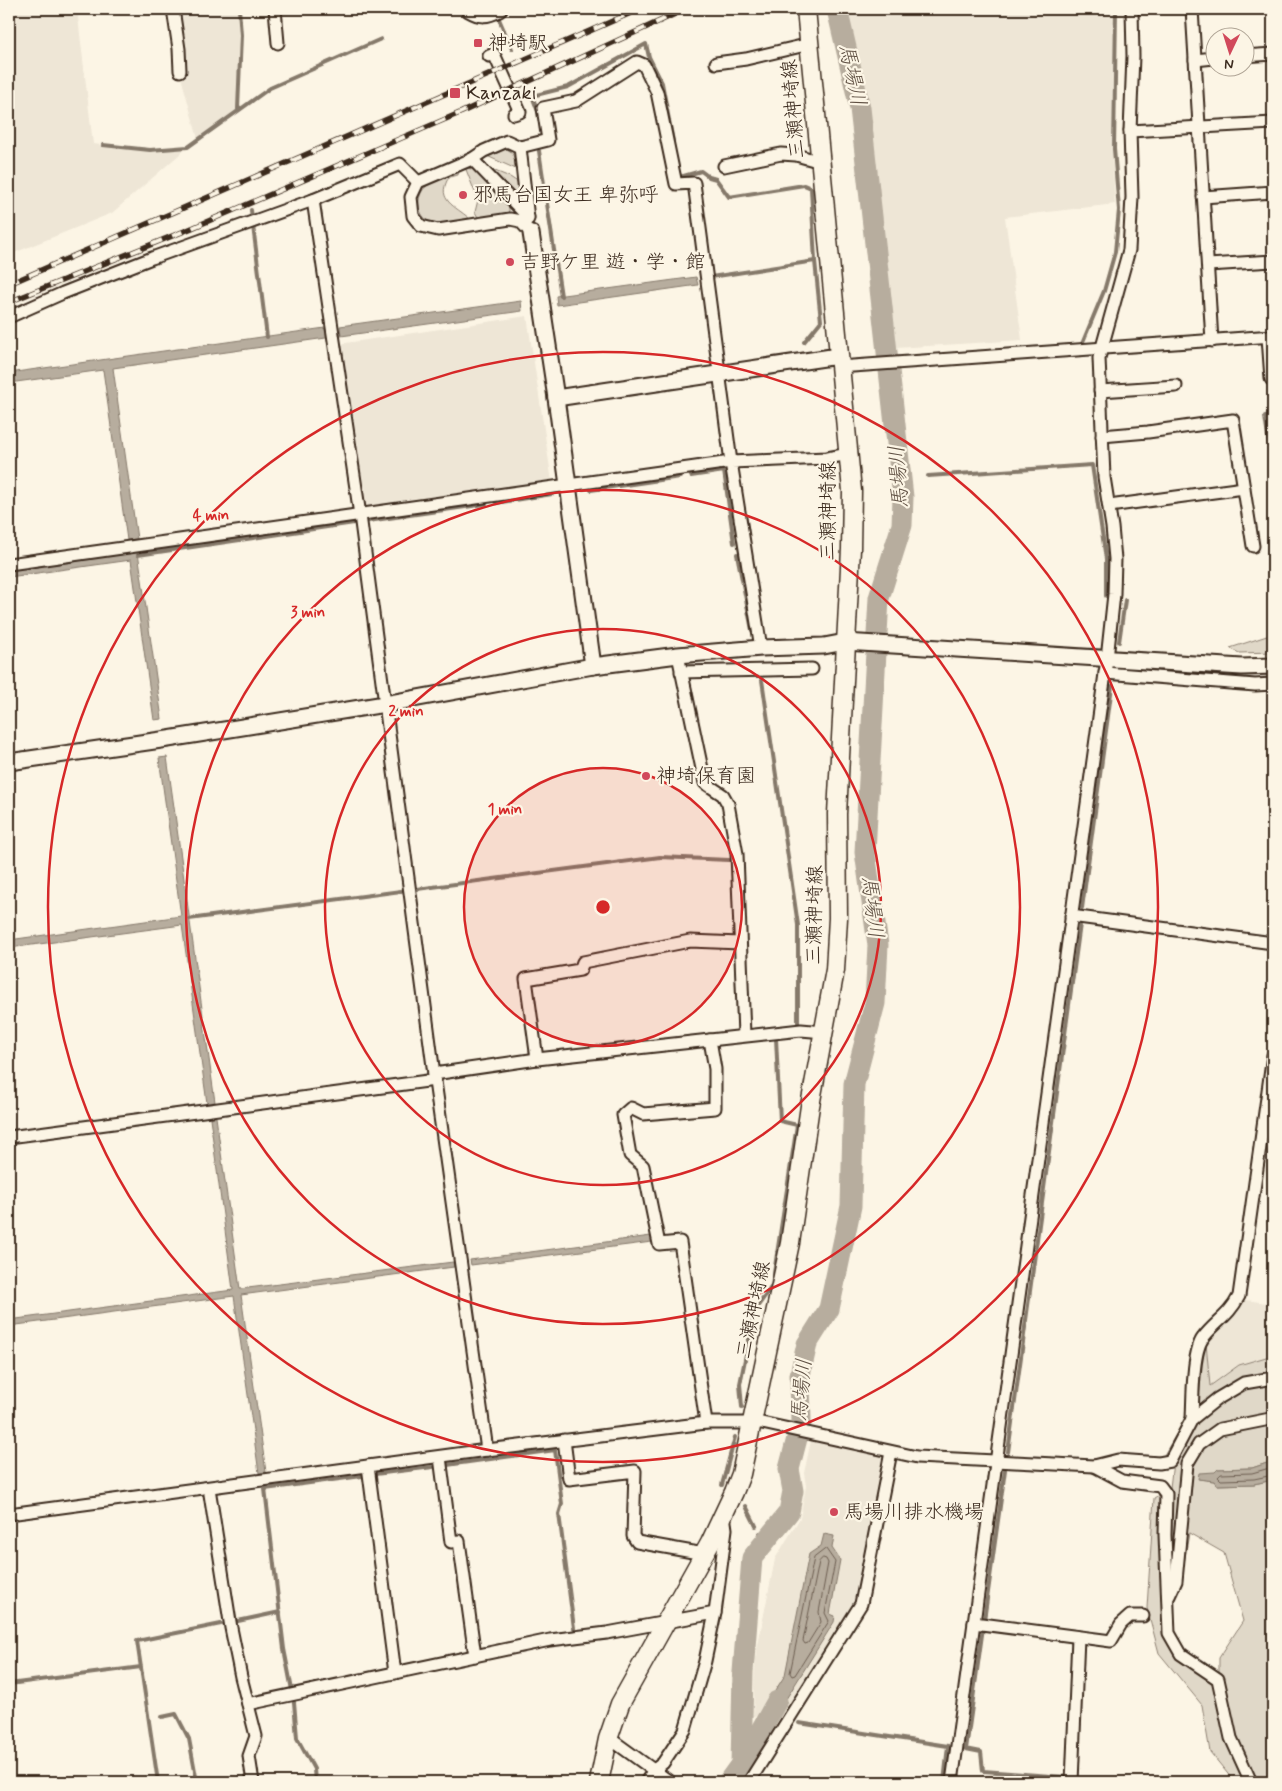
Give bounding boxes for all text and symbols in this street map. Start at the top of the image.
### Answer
north arrow [1204,28,1254,78]
place label: 神埼駅 [488,30,548,57]
marker: 神埼駅 [472,37,484,49]
water label: 馬場川 [832,41,872,109]
text: N [1224,55,1234,73]
street label: 三瀬神埼線 [776,58,812,160]
place label: Kanzaki [466,80,536,107]
marker: Kanzaki [448,86,462,100]
place label: 邪馬台国女王 卑弥呼 [473,182,658,209]
marker: 邪馬台国女王 卑弥呼 [457,189,469,201]
place label: 吉野ケ里 遊・学・館 [520,249,705,276]
marker: 吉野ケ里 遊・学・館 [504,256,516,268]
water label: 馬場川 [883,445,915,509]
street label: 三瀬神埼線 [815,461,842,561]
text: 4 min [193,506,229,526]
text: 3 min [291,603,325,623]
text: 2 min [388,702,424,722]
place label: 神埼保育園 [656,763,756,790]
marker: 神埼保育園 [640,770,652,782]
text: 1 min [488,800,522,820]
street label: 三瀬神埼線 [801,865,829,965]
water label: 馬場川 [854,874,890,940]
centre of rings [594,898,612,916]
street label: 三瀬神埼線 [730,1258,778,1362]
water label: 馬場川 [785,1357,819,1423]
place label: 馬場川排水機場 [844,1499,984,1526]
marker: 馬場川排水機場 [828,1506,840,1518]

